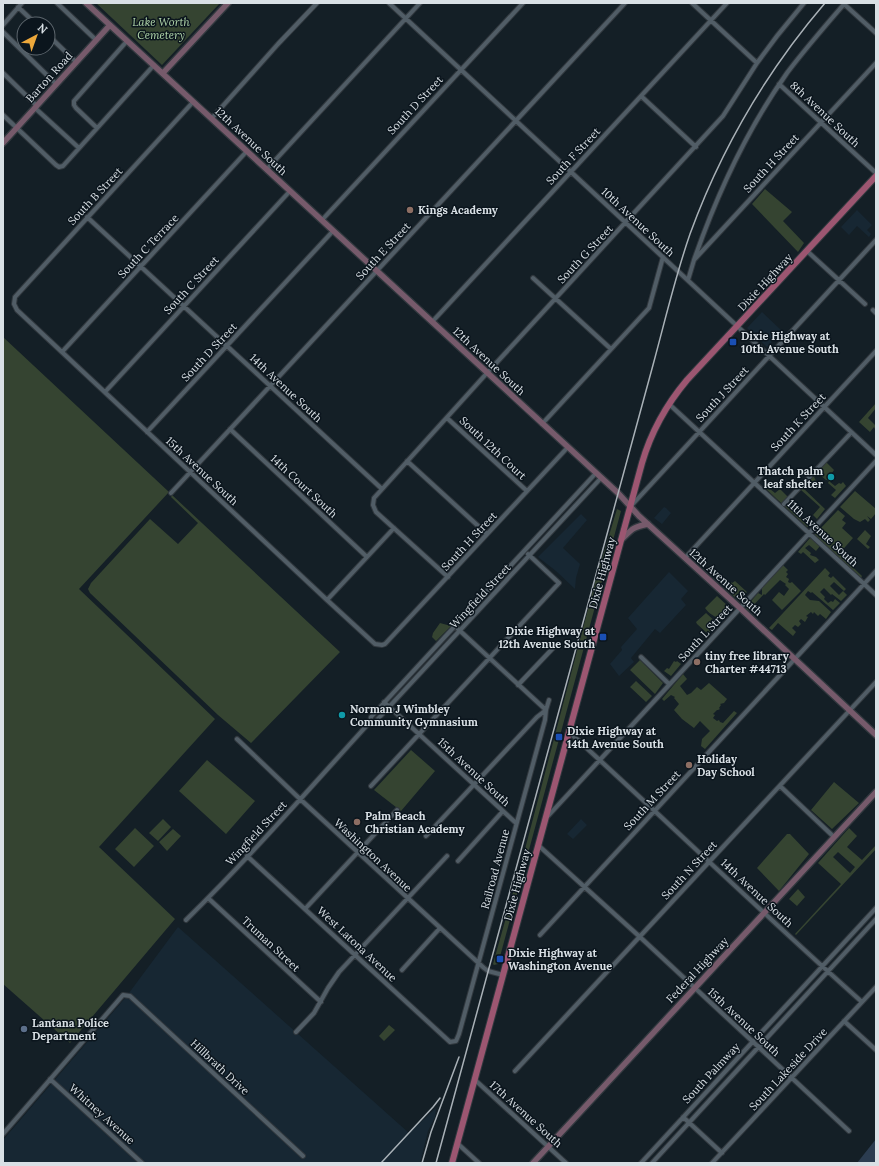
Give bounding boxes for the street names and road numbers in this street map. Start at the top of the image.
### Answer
street label: Barton Road [23,49,76,105]
street label: South D Street [384,72,446,137]
street label: 8th Avenue South [787,78,863,150]
street label: 12th Avenue South [212,104,290,178]
street label: South F Street [543,124,604,188]
street label: South H Street [740,130,802,195]
street label: South B Street [65,164,126,228]
street label: 10th Avenue South [599,185,678,260]
street label: South C Terrace [115,211,181,281]
street label: South E Street [353,219,414,283]
street label: South G Street [554,221,616,286]
street label: Dixie Highway [735,250,795,314]
street label: South C Street [160,252,222,317]
street label: South D Street [178,319,240,384]
street label: 12th Avenue South [450,324,528,398]
street label: 14th Avenue South [247,351,325,425]
street label: South J Street [693,363,752,425]
street label: South K Street [767,389,829,454]
street label: South 12th Court [457,413,530,483]
street label: 15th Avenue South [163,434,241,508]
street label: 14th Court South [268,451,341,521]
street label: 11th Avenue South [785,496,862,570]
street label: South H Street [438,508,500,573]
street label: Dixie Highway [586,535,618,610]
street label: 12th Avenue South [686,545,766,619]
street label: Wingfield Street [446,560,514,631]
street label: South L Street [675,601,736,665]
street label: 15th Avenue South [435,735,513,809]
street label: South M Street [621,766,684,833]
street label: Wingfield Street [222,797,290,868]
street label: Washington Avenue [331,815,415,895]
street label: Railroad Avenue [478,827,512,911]
street label: South N Street [658,837,720,902]
street label: Dixie Highway [501,847,533,922]
street label: 14th Avenue South [718,856,796,930]
street label: West Latona Avenue [314,903,400,985]
street label: Truman Street [239,913,304,975]
street label: Federal Highway [663,934,731,1006]
street label: 15th Avenue South [705,985,783,1059]
street label: South Lakeside Drive [746,1025,830,1113]
street label: Hillbrath Drive [188,1036,252,1098]
street label: South Palmway [679,1040,743,1106]
street label: 17th Avenue South [487,1078,566,1151]
street label: Whitney Avenue [66,1081,138,1147]

